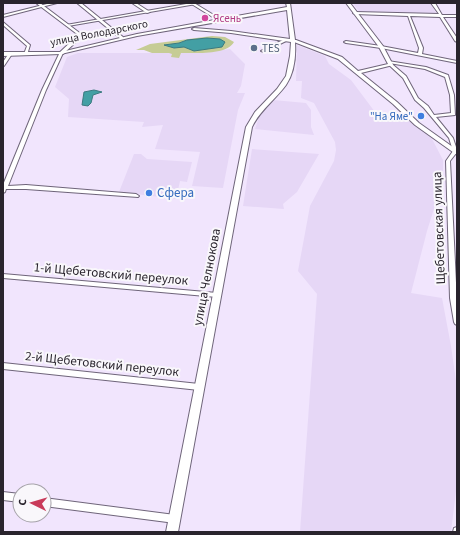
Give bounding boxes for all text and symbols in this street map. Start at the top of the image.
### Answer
place label: Ясень [213,11,241,26]
marker: Ясень [200,13,210,23]
street label: улица Володарского [49,16,149,50]
place label: TES [262,41,280,56]
marker: TES [249,43,259,53]
place label: "На Яме" [370,109,413,124]
marker: "На Яме" [416,111,426,121]
street label: Щебетовская улица [428,171,450,285]
place label: Сфера [157,184,194,202]
marker: Сфера [144,188,154,198]
street label: улица Челнокова [189,227,225,327]
street label: 1-й Щебетовский переулок [33,258,189,290]
street label: 2-й Щебетовский переулок [24,347,180,381]
north arrow [12,483,52,523]
text: С [15,498,30,506]

